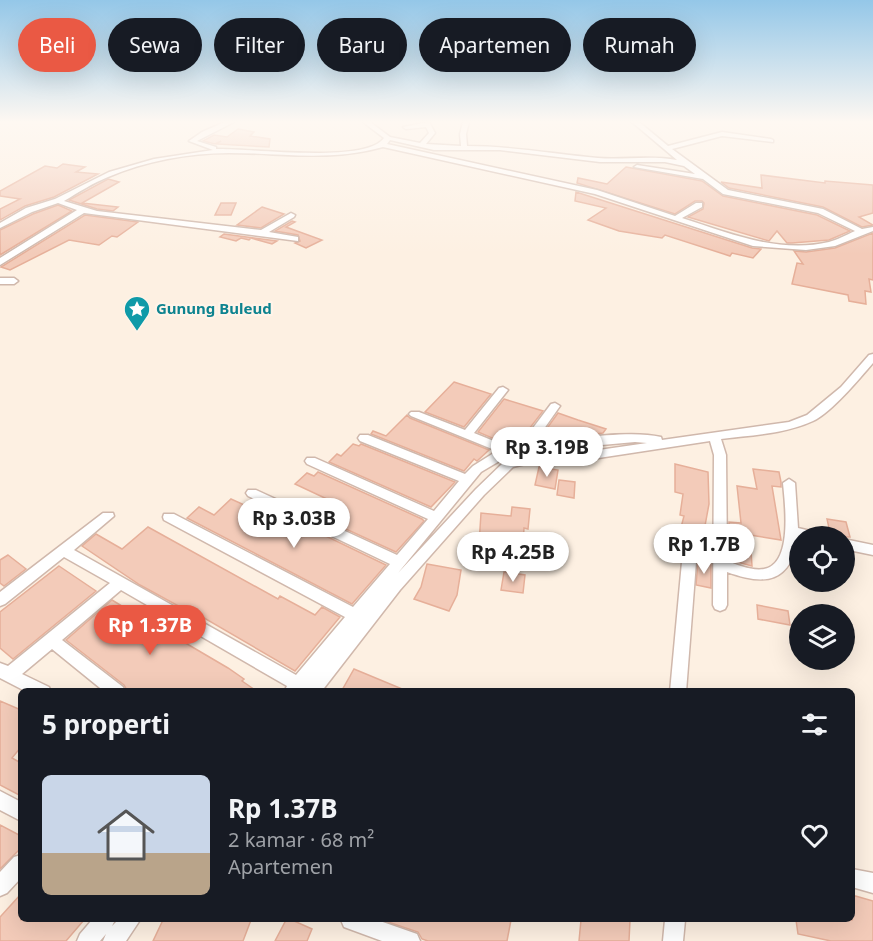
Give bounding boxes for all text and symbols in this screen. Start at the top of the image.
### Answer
chip: Beli [18,18,96,72]
chip: Sewa [108,18,202,72]
chip: Filter [214,18,305,72]
chip: Baru [317,18,407,72]
chip: Apartemen [419,18,571,72]
chip: Rumah [583,18,696,72]
place icon: Gunung Buleud [122,294,152,332]
place label: Gunung Buleud [156,298,272,318]
pin: Rp 3.19B [485,427,609,478]
text: Rp 3.19B [505,433,589,460]
pin: Rp 3.03B [232,498,356,549]
text: Rp 3.03B [252,504,336,531]
pin: Rp 1.7B [649,524,759,575]
map controls [789,526,855,670]
button: locate [789,526,855,592]
text: Rp 1.7B [668,530,740,557]
pin: Rp 4.25B [451,532,575,583]
text: Rp 4.25B [471,538,555,565]
button: layers [789,604,855,670]
pin: Rp 1.37B [88,605,212,656]
text: Rp 1.37B [108,611,192,638]
text: 5 properti [42,706,170,742]
icon: filters [798,708,831,741]
text: Rp 1.37B [228,790,337,826]
icon: home [90,799,162,871]
icon: heart [798,819,831,852]
text: 2 kamar · 68 m² [228,826,374,853]
text: Apartemen [228,853,333,880]

